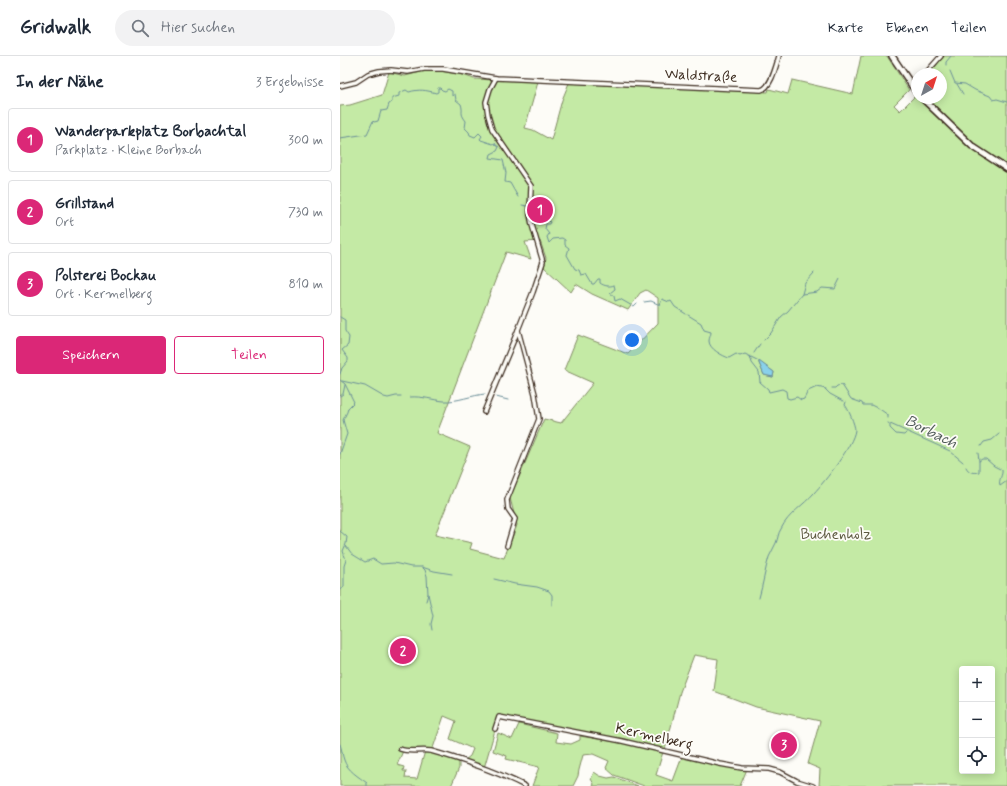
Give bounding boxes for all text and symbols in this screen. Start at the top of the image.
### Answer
search box [115,10,395,46]
text: Gridwalk [20,15,91,40]
icon: search [129,17,151,39]
text: Hier suchen [161,18,235,38]
text: Karte [828,19,863,37]
text: Ebenen [885,19,929,37]
text: Teilen [951,19,987,37]
street label: Waldstraße [664,64,738,88]
north arrow [911,68,947,104]
text: In der Nähe [16,71,104,93]
text: 3 Ergebnisse [256,74,324,91]
text: Wanderparkplatz Borbachtal [55,122,246,142]
text: 1 [27,132,33,149]
text: 300 m [288,132,323,149]
text: Parkplatz · Kleine Borbach [55,142,202,159]
text: Grillstand [55,194,114,214]
pin: 1 [527,195,553,225]
text: 2 [27,204,33,221]
text: 730 m [288,204,323,221]
text: Ort [55,214,74,231]
text: Polsterei Bockau [55,266,156,286]
text: 3 [27,276,33,293]
text: 810 m [288,276,323,293]
text: Ort · Kermelberg [55,286,152,303]
your location [622,330,642,350]
button: Speichern [16,336,166,374]
button: Teilen [174,336,324,374]
water label: Borbach [901,410,961,454]
park label: Buchenholz [801,525,871,545]
pin: 2 [390,636,416,666]
map controls [959,666,995,774]
button: + [959,666,995,702]
button: − [959,702,995,738]
street label: Kermelberg [613,718,695,757]
pin: 3 [771,730,797,760]
button: locate [959,738,995,774]

